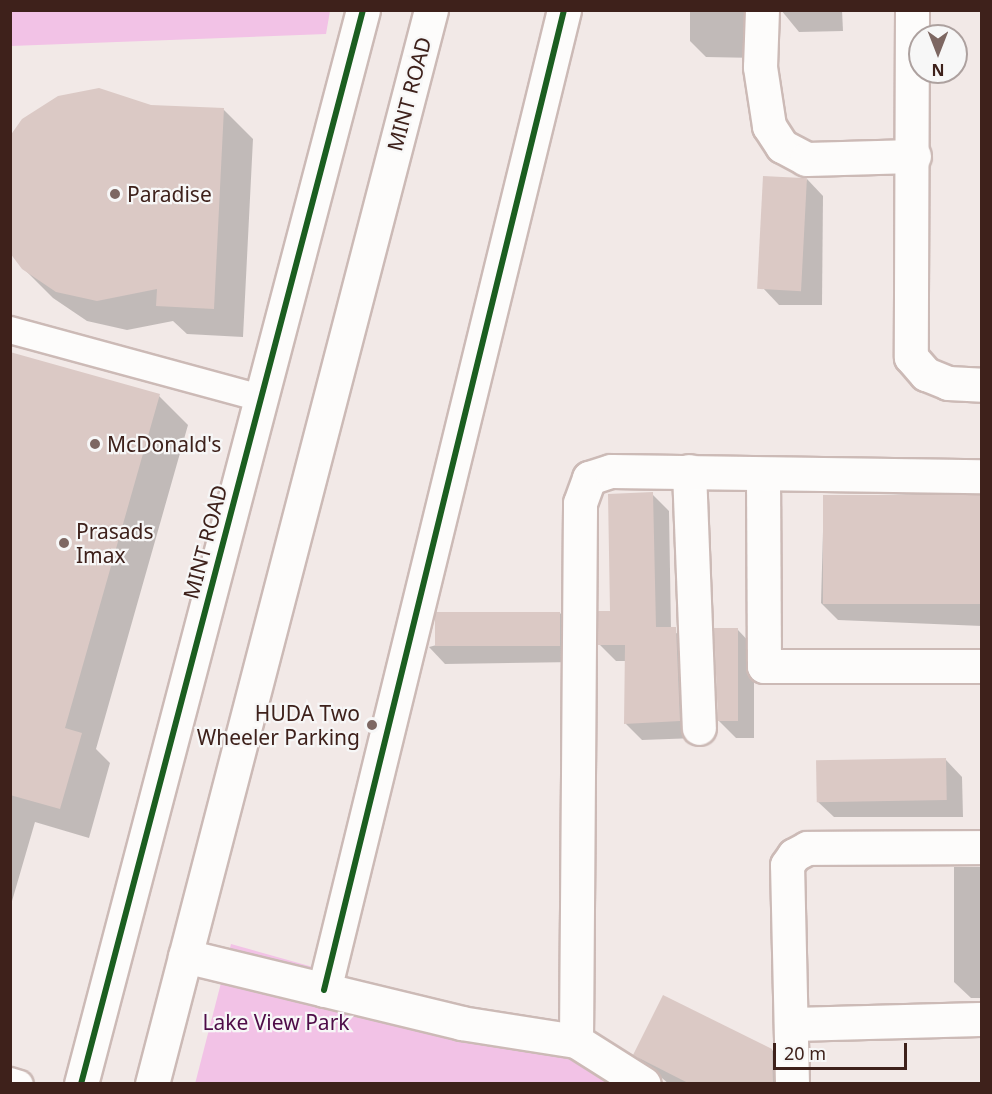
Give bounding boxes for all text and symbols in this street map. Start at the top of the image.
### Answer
north arrow [908,24,968,84]
street label: MINT ROAD [382,34,436,154]
text: N [932,59,945,81]
place label: Paradise [127,181,212,207]
marker: Paradise [108,187,122,201]
place label: McDonald's [107,431,221,457]
marker: McDonald's [88,437,102,451]
street label: MINT ROAD [178,482,232,602]
place label: Prasads Imax [76,518,154,568]
marker: Prasads Imax [57,536,71,550]
place label: HUDA Two Wheeler Parking [197,700,360,750]
marker: HUDA Two Wheeler Parking [365,718,379,732]
park label: Lake View Park [202,1009,350,1035]
scale bar [776,1031,910,1069]
text: 20 m [784,1041,826,1065]

